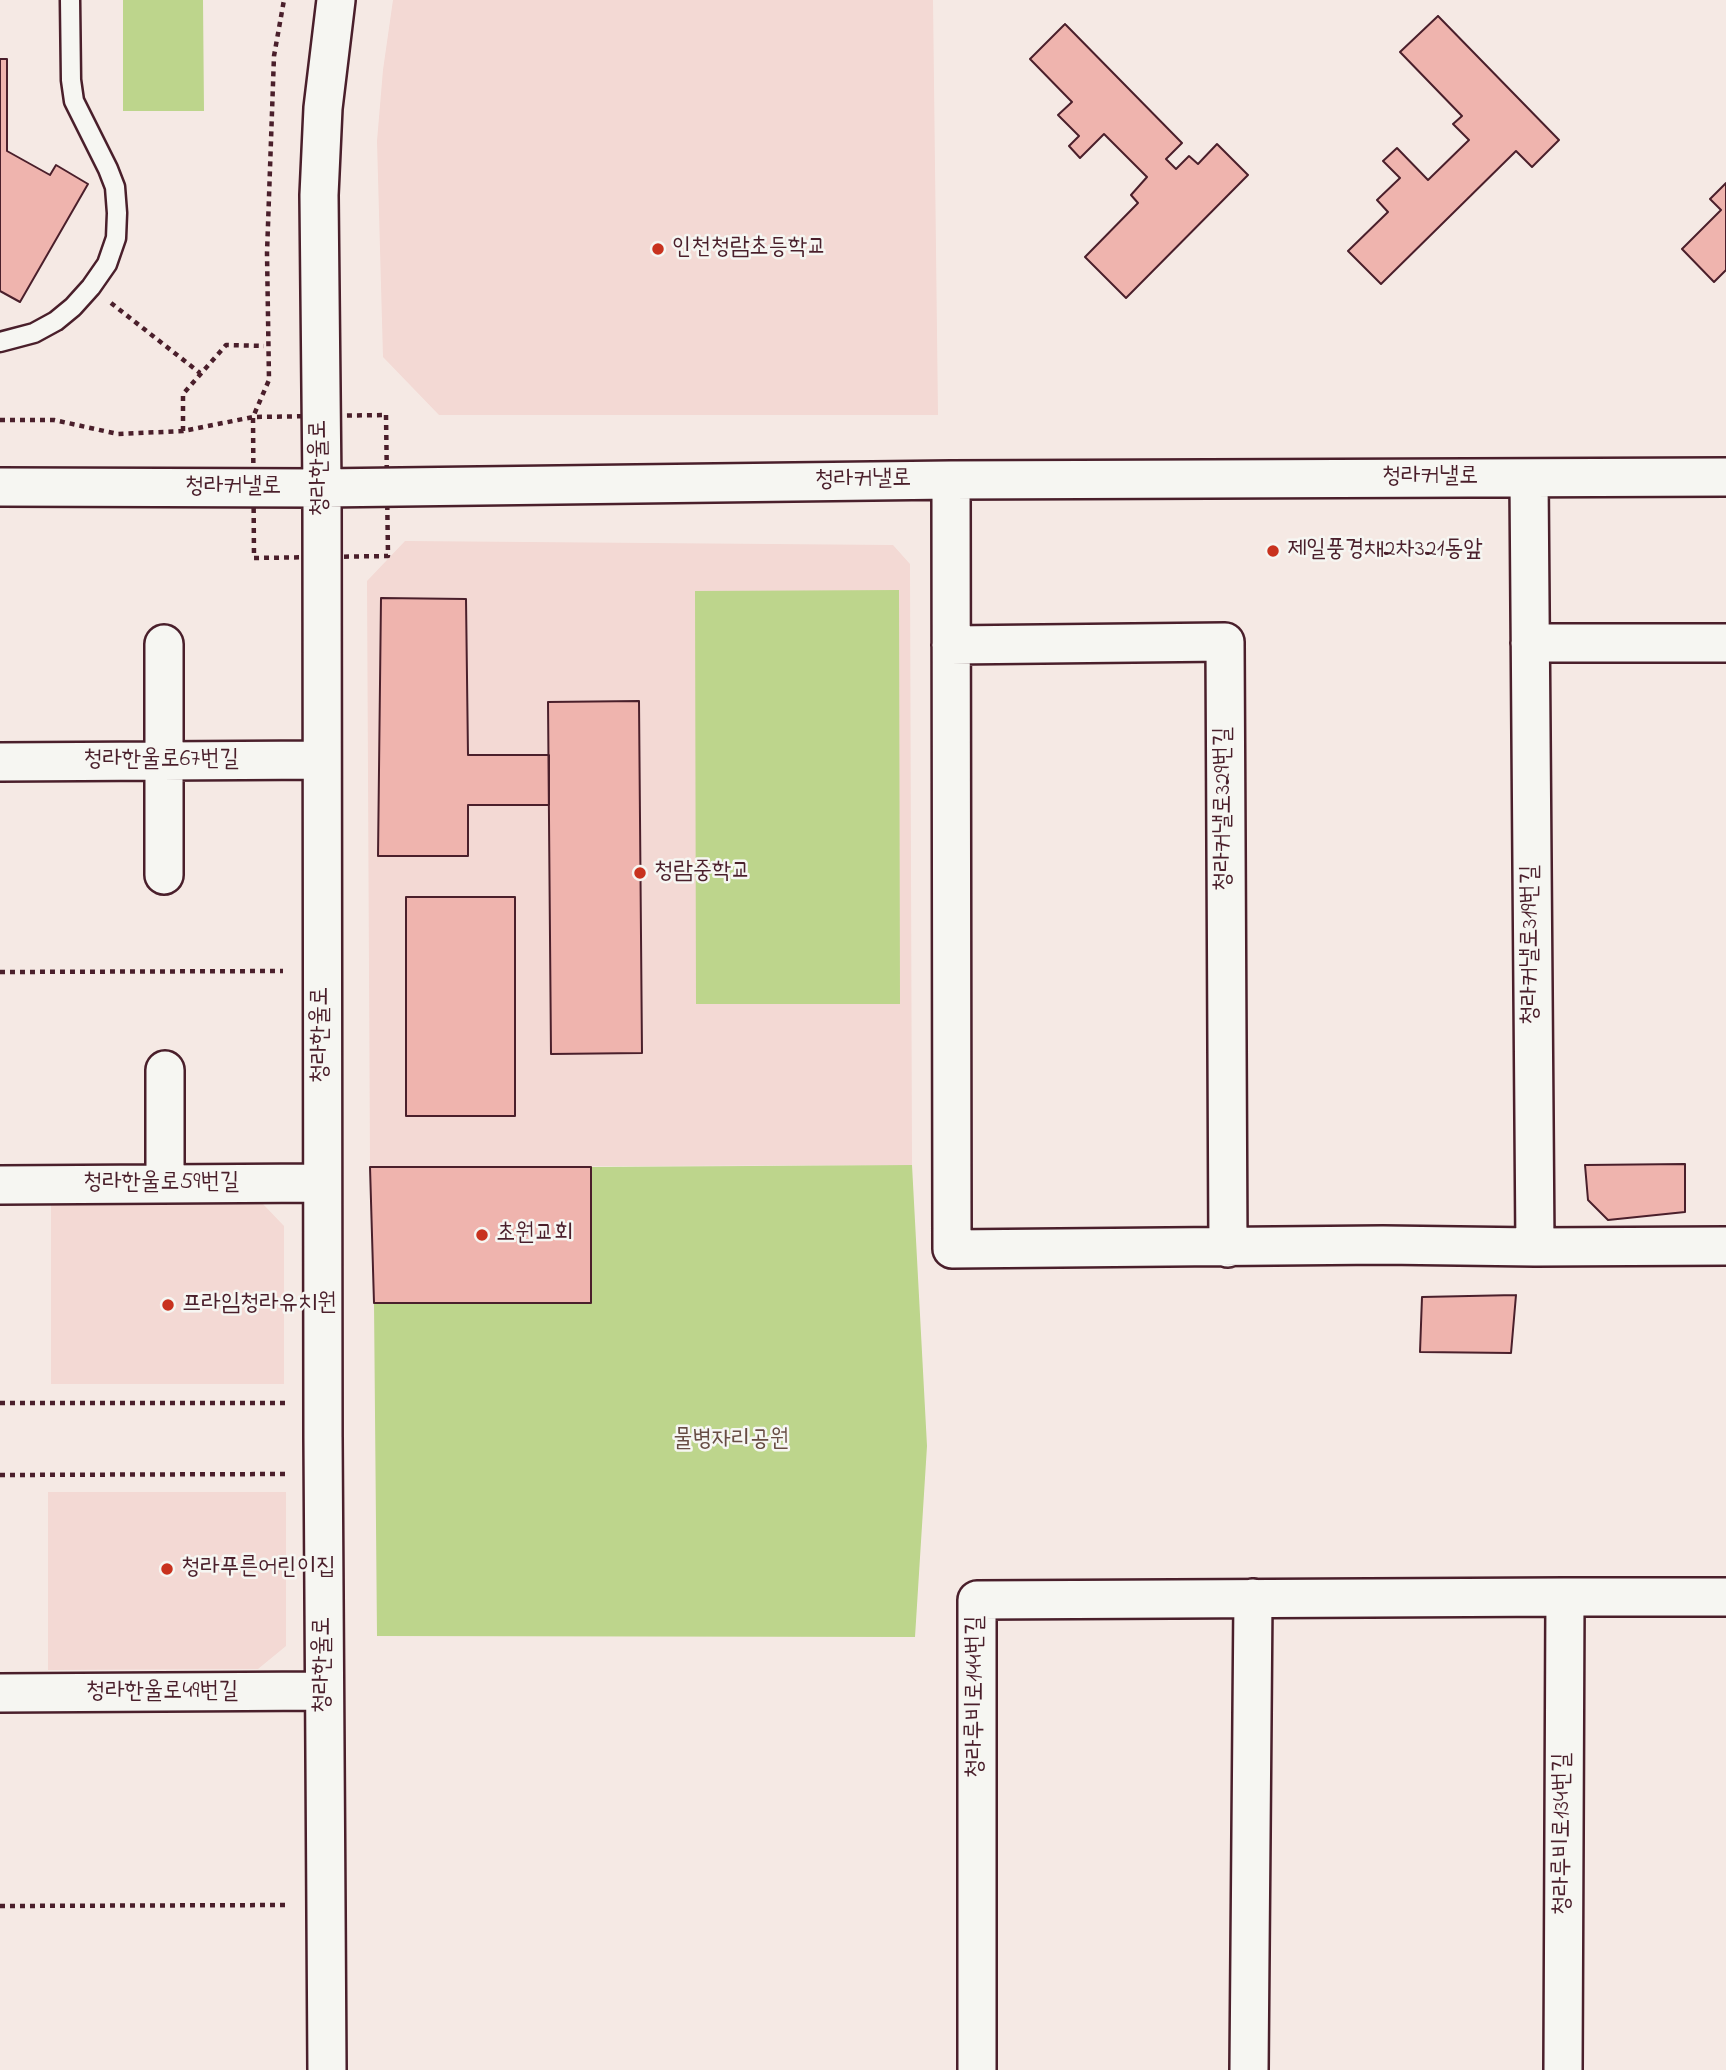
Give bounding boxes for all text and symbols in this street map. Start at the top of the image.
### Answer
place label: 인천청람초등학교 [672,235,826,263]
marker: 인천청람초등학교 [650,241,666,257]
street label: 청라한울로 [306,419,336,517]
street label: 청라커낼로 [1382,464,1478,492]
street label: 청라커낼로 [814,466,912,496]
street label: 청라커낼로 [185,474,281,502]
place label: 제일풍경채2차321동앞 [1287,537,1483,565]
marker: 제일풍경채2차321동앞 [1265,543,1281,559]
street label: 청라커낼로329번길 [1211,727,1239,891]
street label: 청라한울로67번길 [83,747,239,775]
place label: 청람중학교 [654,859,751,887]
marker: 청람중학교 [632,865,648,881]
street label: 청라커낼로319번길 [1518,865,1546,1025]
street label: 청라한울로 [308,987,336,1083]
street label: 청라한울로59번길 [83,1170,239,1198]
place label: 초원교회 [496,1221,573,1249]
marker: 초원교회 [474,1227,490,1243]
place label: 프라임청라유치원 [182,1291,336,1319]
marker: 프라임청라유치원 [160,1297,176,1313]
park label: 물병자리공원 [673,1427,789,1455]
place label: 청라푸른어린이집 [181,1555,336,1583]
marker: 청라푸른어린이집 [159,1561,175,1577]
street label: 청라루비로144번길 [963,1616,991,1778]
street label: 청라한울로 [310,1617,338,1713]
street label: 청라한울로49번길 [86,1679,238,1707]
street label: 청라루비로134번길 [1550,1753,1578,1915]

